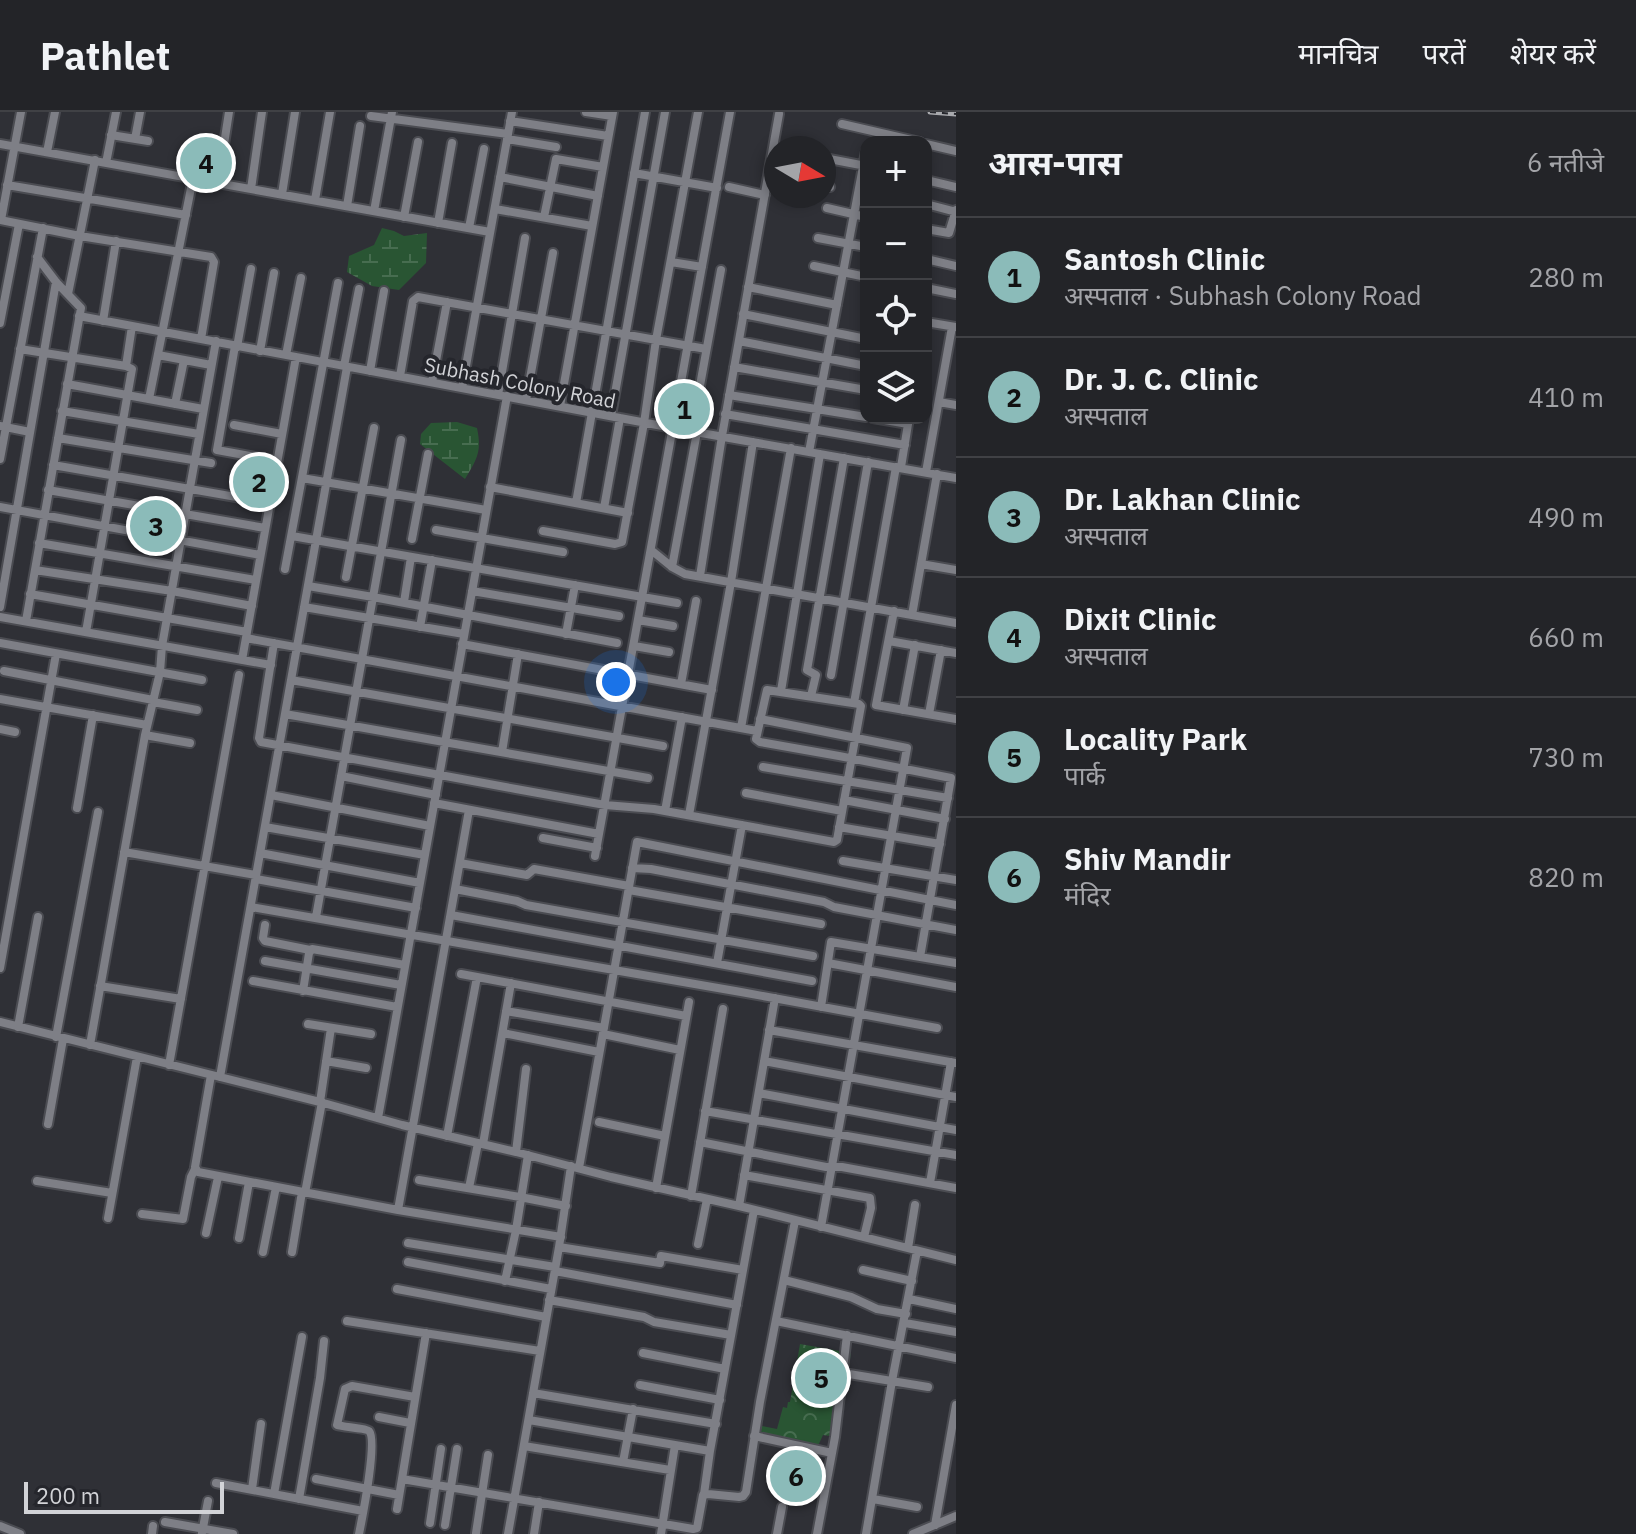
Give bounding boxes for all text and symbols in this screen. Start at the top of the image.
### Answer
text: Pathlet [40,31,170,80]
text: मानचित्र [1298,35,1378,72]
text: परतें [1422,35,1466,72]
text: शेयर करें [1510,35,1596,72]
pin: 4 [180,133,232,193]
north arrow [764,136,836,208]
map controls [860,136,932,424]
button: + [860,136,932,208]
text: आस-पास [988,140,1122,184]
text: 6 नतीजे [1527,145,1604,179]
button: − [860,208,932,280]
text: Santosh Clinic [1064,239,1265,278]
text: 1 [1006,260,1022,294]
text: 280 m [1528,260,1604,294]
text: अस्पताल · Subhash Colony Road [1064,278,1422,312]
button: locate [860,280,932,352]
street label: Subhash Colony Road [422,351,618,414]
button: layers [860,352,932,424]
text: Dr. J. C. Clinic [1064,359,1259,398]
pin: 1 [658,379,710,439]
text: 2 [1006,380,1022,414]
text: 410 m [1528,380,1604,414]
text: अस्पताल [1064,398,1148,432]
pin: 2 [233,452,285,512]
text: Dr. Lakhan Clinic [1064,479,1301,518]
pin: 3 [130,496,182,556]
text: 3 [1006,500,1022,534]
text: 490 m [1528,500,1604,534]
text: अस्पताल [1064,518,1148,552]
text: Dixit Clinic [1064,599,1217,638]
text: 4 [1006,620,1022,654]
text: 660 m [1528,620,1604,654]
text: अस्पताल [1064,638,1148,672]
your location [596,662,636,702]
text: Locality Park [1064,719,1247,758]
text: 5 [1006,740,1022,774]
text: 730 m [1528,740,1604,774]
text: पार्क [1064,758,1105,792]
text: Shiv Mandir [1064,839,1231,878]
text: 6 [1006,860,1022,894]
text: 820 m [1528,860,1604,894]
text: मंदिर [1064,878,1111,912]
pin: 5 [795,1348,847,1408]
pin: 6 [770,1446,822,1506]
scale bar [24,1478,224,1514]
text: 200 m [36,1481,100,1510]

